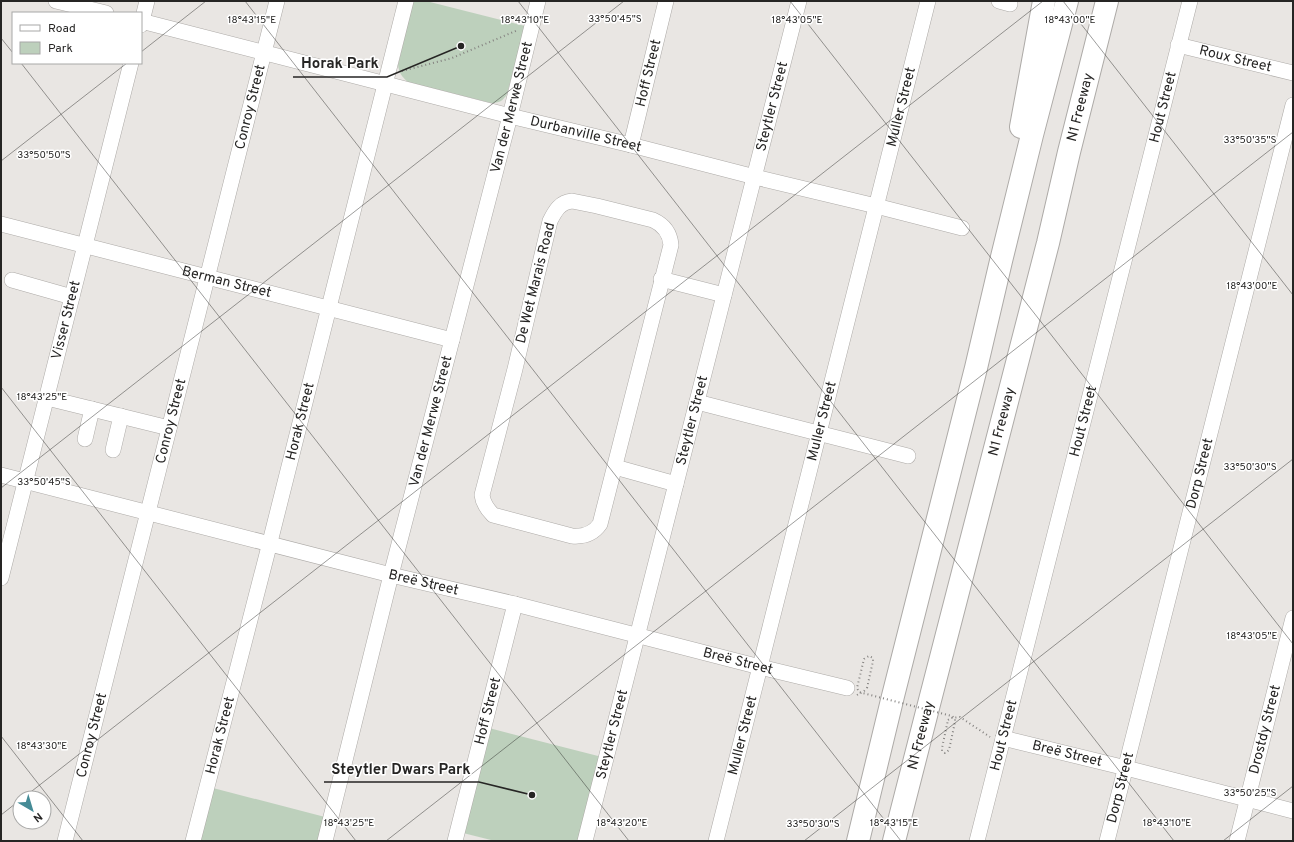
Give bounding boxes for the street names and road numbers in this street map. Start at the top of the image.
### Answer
street label: Hoff Street [632,38,665,109]
street label: Van der Merwe Street [487,40,536,175]
street label: Roux Street [1197,42,1273,76]
street label: Steytler Street [753,60,792,153]
street label: Conroy Street [231,63,269,151]
street label: Muller Street [883,65,919,149]
street label: Hout Street [1146,70,1180,145]
street label: N1 Freeway [1063,71,1097,143]
street label: Durbanville Street [528,113,643,156]
street label: De Wet Marais Road [513,221,559,345]
street label: Berman Street [180,263,273,302]
street label: Visser Street [48,279,84,361]
street label: Van der Merwe Street [406,354,456,489]
street label: Steytler Street [673,374,712,467]
street label: Conroy Street [152,377,190,465]
street label: Muller Street [804,380,840,463]
street label: Horak Street [282,381,318,462]
street label: Hout Street [1066,384,1101,459]
street label: N1 Freeway [985,386,1019,458]
street label: Dorp Street [1183,436,1217,511]
street label: Breë Street [387,566,460,599]
street label: Breë Street [701,644,774,678]
street label: Hoff Street [471,676,505,747]
street label: Drostdy Street [1246,683,1284,776]
street label: Steytler Street [593,688,632,781]
street label: Conroy Street [73,691,111,780]
street label: Muller Street [724,694,761,777]
street label: Horak Street [202,695,238,776]
street label: Hout Street [987,698,1021,773]
street label: N1 Freeway [904,699,938,772]
street label: Breë Street [1030,737,1104,770]
street label: Dorp Street [1103,751,1138,825]

